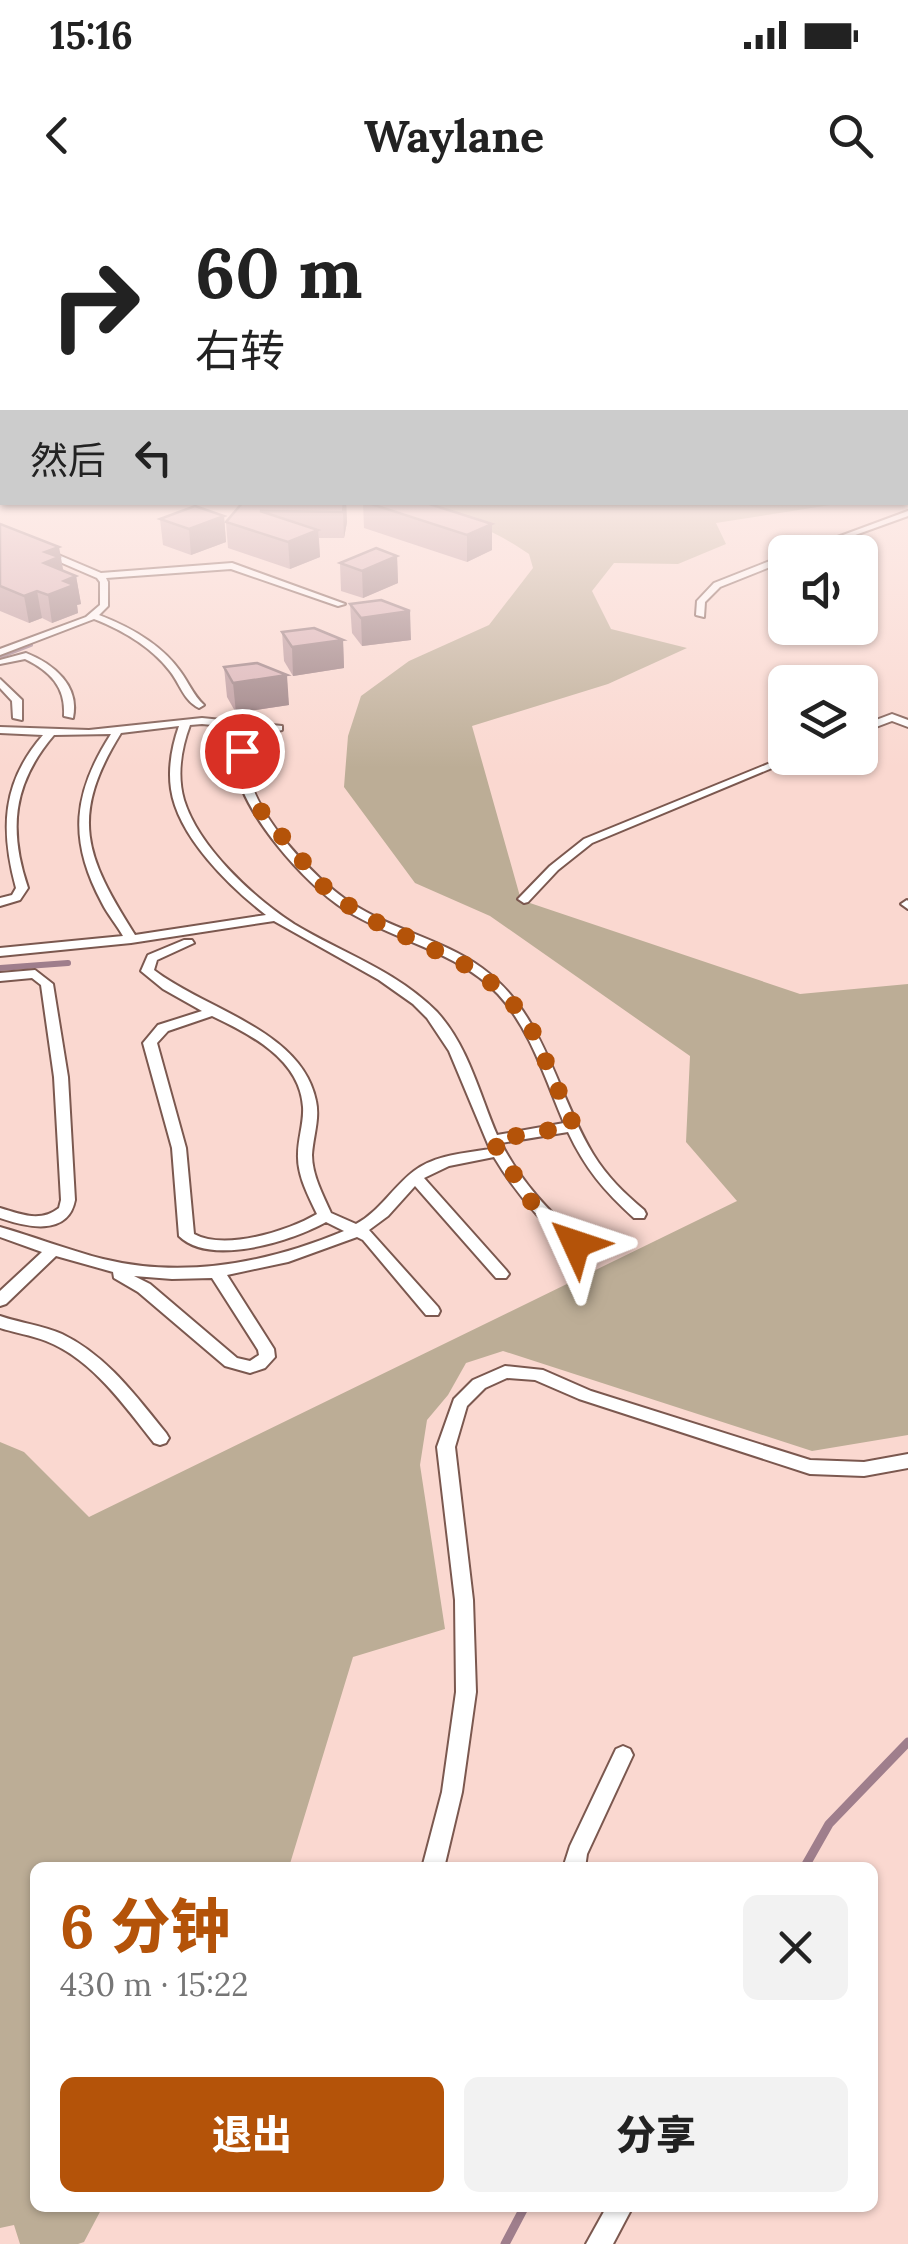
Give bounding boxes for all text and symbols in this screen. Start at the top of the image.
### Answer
text: 15:16 [50,11,133,59]
text: Waylane [364,107,544,164]
icon: back [30,108,85,163]
icon: search [823,108,878,163]
text: 60 m [195,228,363,317]
icon: right [30,240,160,370]
text: 右转 [195,322,285,379]
icon: left [126,430,181,485]
text: 然后 [30,436,106,484]
map controls [768,535,878,775]
button: sound [768,535,878,645]
button: layers [768,665,878,775]
pin [200,709,285,794]
icon: arrive [215,724,270,779]
position arrow [524,1192,628,1296]
text: 6 分钟 [60,1888,230,1964]
button: close [743,1895,848,2000]
text: 430 m · 15:22 [60,1964,248,2005]
button: 退出 [60,2077,444,2192]
button: 分享 [464,2077,848,2192]

